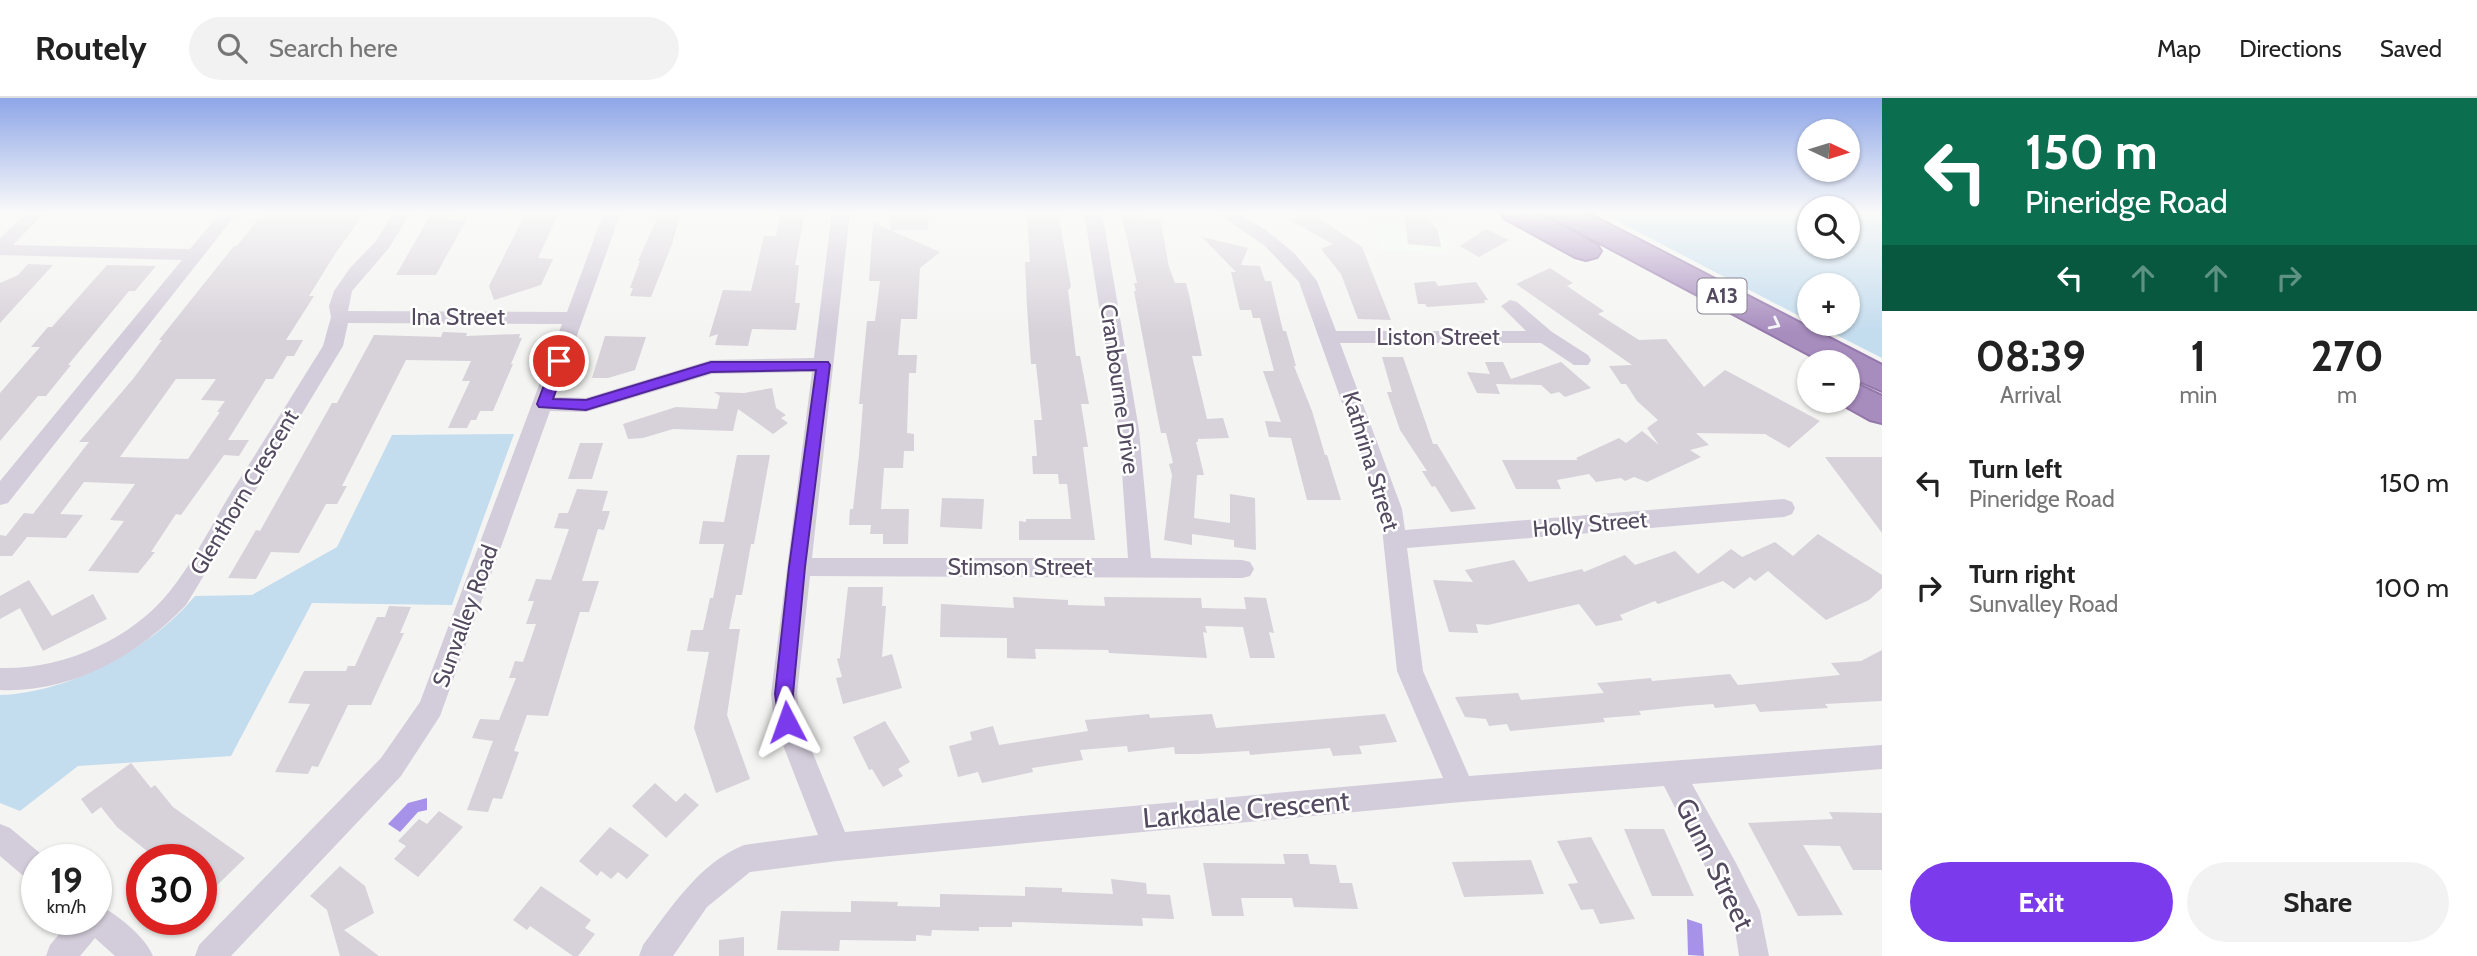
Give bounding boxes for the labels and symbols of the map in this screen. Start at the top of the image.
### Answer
north arrow [1797,119,1860,182]
road number: A13 [1698,278,1746,314]
street label: Cranbourne Drive [1094,302,1146,476]
street label: Ina Street [411,303,505,331]
one-way arrow [1768,315,1780,329]
street label: Liston Street [1376,323,1500,351]
pin [529,331,589,391]
street label: Kathrina Street [1337,388,1406,534]
street label: Glenthorn Crescent [184,404,305,580]
street label: Holly Street [1531,505,1649,543]
street label: Sunvalley Road [426,541,504,691]
street label: Stimson Street [947,553,1093,581]
position arrow [750,685,824,759]
street label: Larkdale Crescent [1141,783,1351,835]
street label: Gunn Street [1668,792,1762,936]
speed limit sign: 30 [126,844,217,935]

